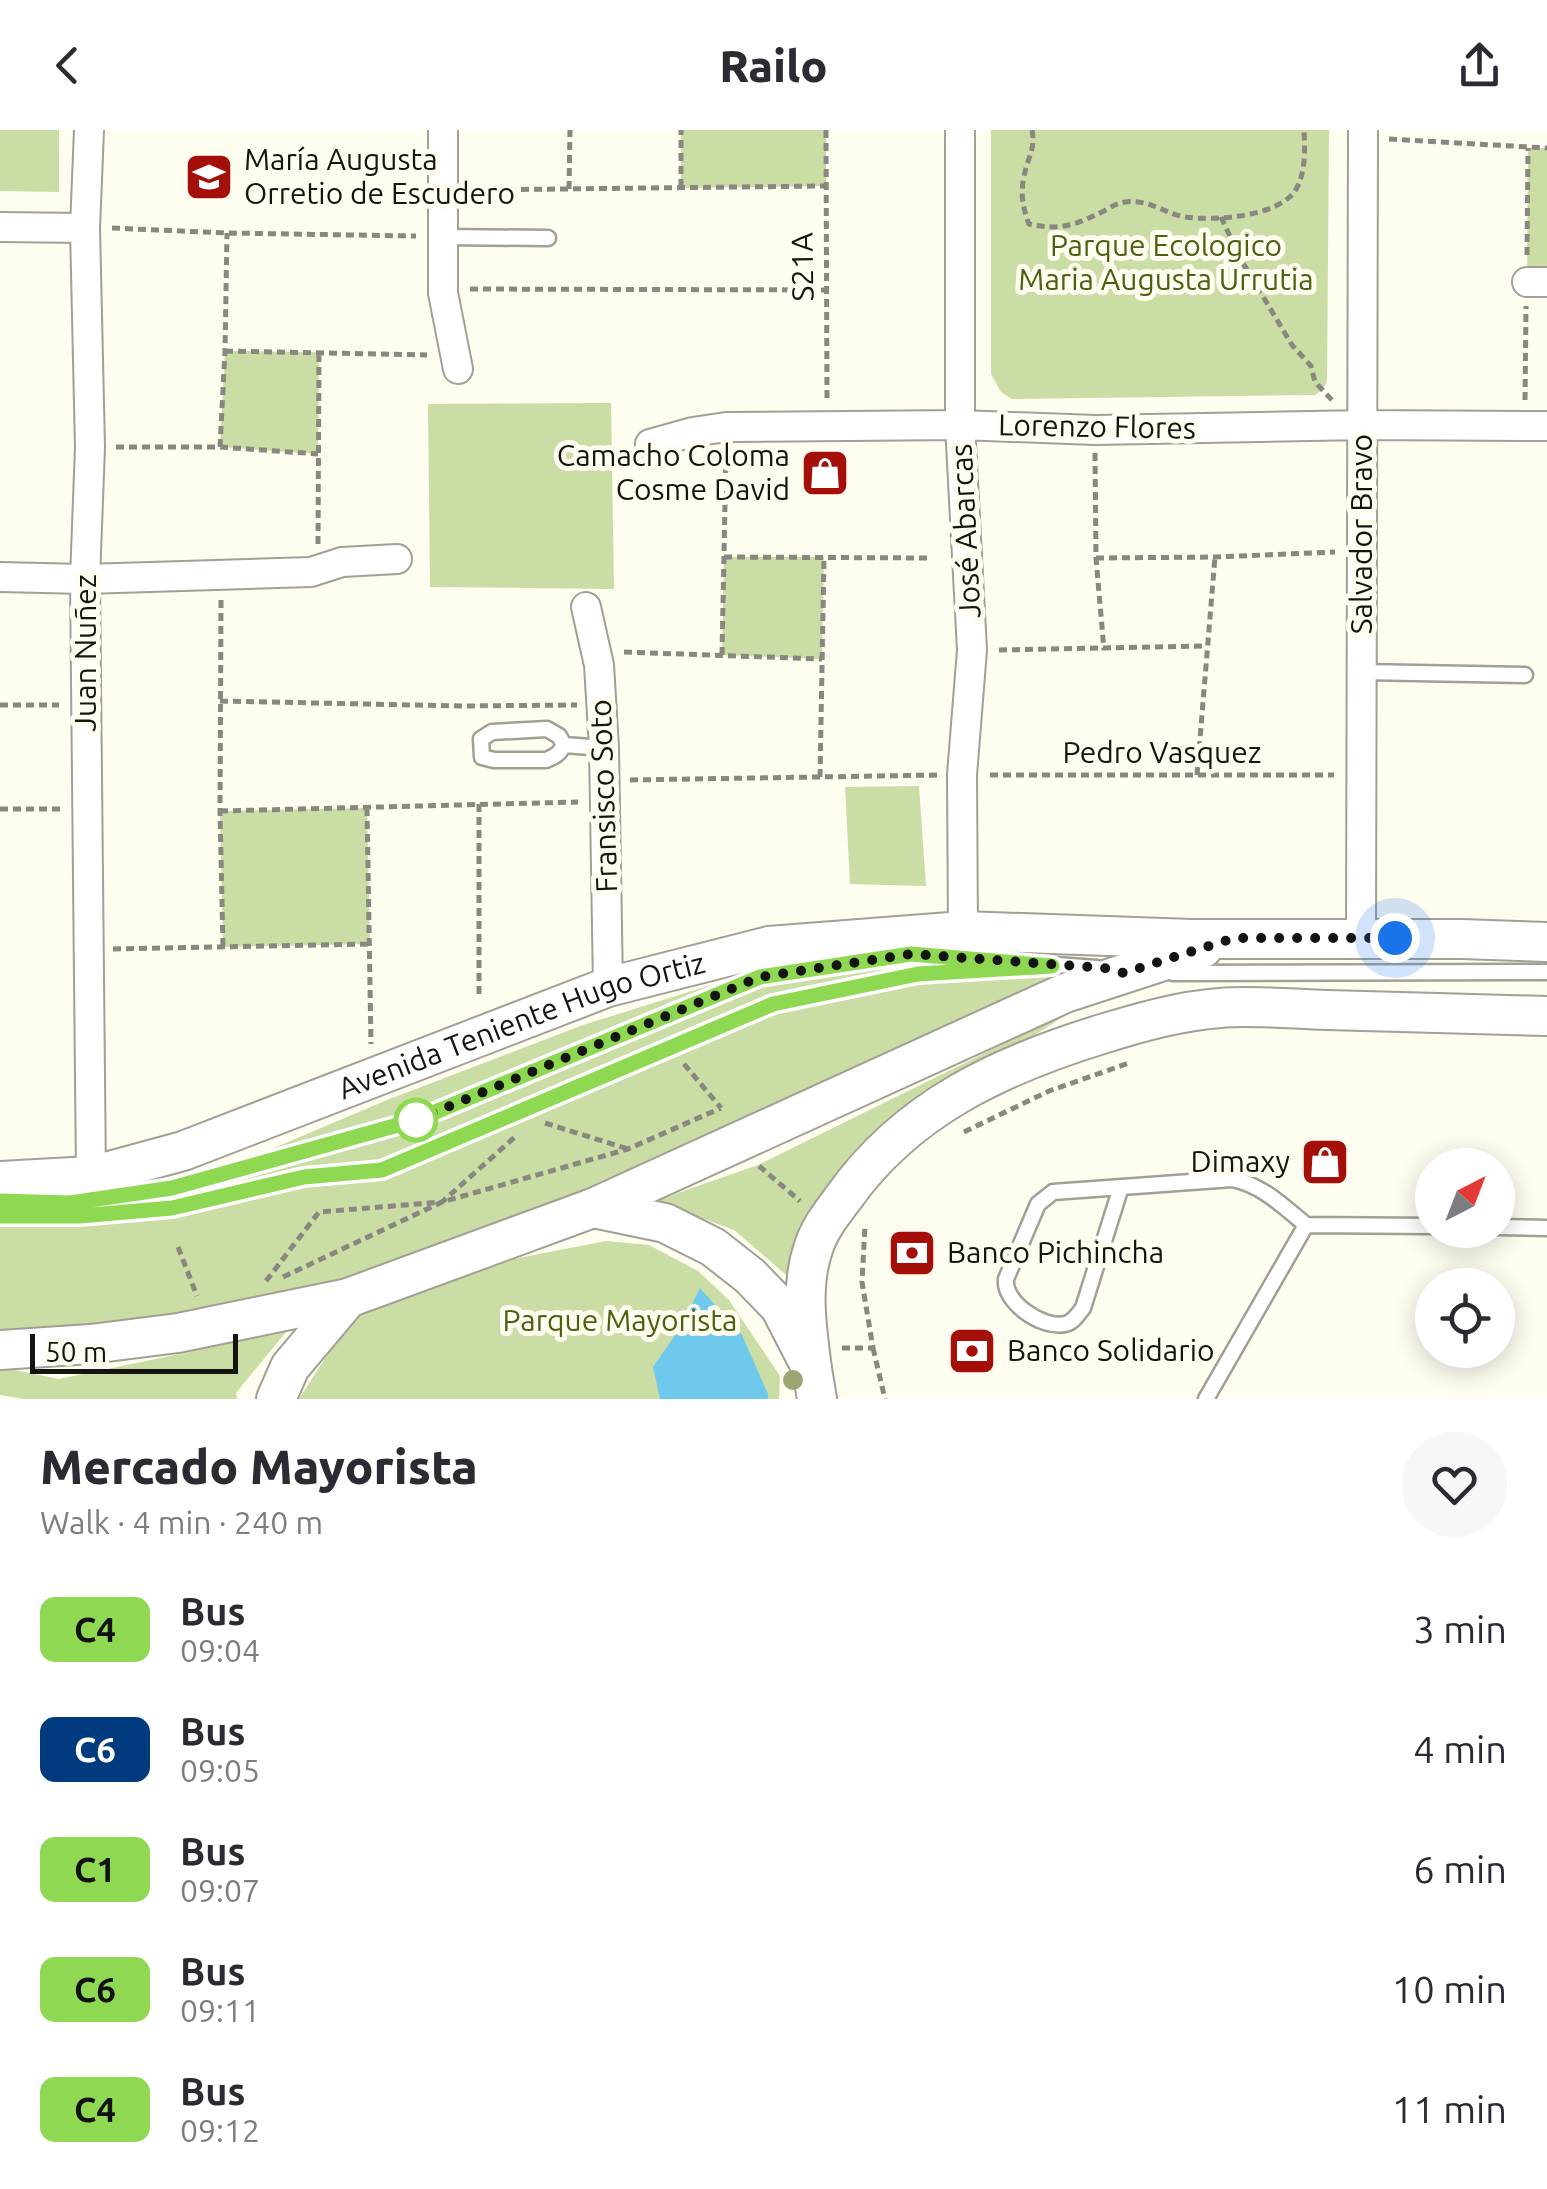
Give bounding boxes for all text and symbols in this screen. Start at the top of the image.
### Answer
icon: back [40,38,95,93]
icon: share [1452,38,1507,93]
text: Railo [719,40,828,91]
place label: María Augusta Orretio de Escudero [244,142,515,210]
school or university icon: María Augusta Orretio de Escudero [183,151,235,203]
park label: Parque Ecologico Maria Augusta Urrutia [1018,228,1314,296]
street label: S21A [784,232,820,302]
street label: Lorenzo Flores [998,407,1196,445]
street label: Salvador Bravo [1344,434,1378,634]
place label: Camacho Coloma Cosme David [557,438,790,506]
street label: José Abarcas [943,443,987,619]
shop icon: Camacho Coloma Cosme David [799,447,851,499]
street label: Juan Nuñez [68,574,102,732]
street label: Fransisco Soto [583,699,623,893]
street label: Pedro Vasquez [1062,735,1262,769]
your location [1370,913,1420,963]
street label: Avenida Teniente Hugo Ortiz [333,945,708,1105]
unlabelled marker [395,1099,437,1141]
shop icon: Dimaxy [1299,1136,1351,1188]
place label: Dimaxy [1191,1144,1290,1178]
north arrow [1415,1148,1515,1248]
map controls [1415,1148,1515,1368]
bank icon: Banco Pichincha [886,1227,938,1279]
place label: Banco Pichincha [947,1235,1164,1269]
button: locate [1415,1268,1515,1368]
park label: Parque Mayorista [503,1303,737,1337]
bank icon: Banco Solidario [946,1325,998,1377]
scale bar [30,1329,238,1374]
place label: Banco Solidario [1007,1333,1214,1367]
text: 50 m [45,1336,107,1367]
button: heart [1402,1432,1507,1537]
text: Mercado Mayorista [40,1439,478,1493]
text: Walk · 4 min · 240 m [40,1504,323,1540]
text: Bus [180,1590,245,1632]
text: 3 min [1413,1608,1507,1650]
text: C4 [74,1609,116,1649]
text: 09:04 [180,1632,260,1668]
text: Bus [180,1710,245,1752]
text: 4 min [1413,1728,1507,1770]
text: C6 [74,1729,116,1769]
text: 09:05 [180,1752,260,1788]
text: Bus [180,1830,245,1872]
text: 6 min [1413,1848,1507,1890]
text: C1 [74,1849,116,1889]
text: 09:07 [180,1872,260,1908]
text: Bus [180,1950,245,1992]
text: 10 min [1392,1968,1507,2010]
text: C6 [74,1969,116,2009]
text: 09:11 [180,1992,260,2028]
text: Bus [180,2070,245,2112]
text: 11 min [1392,2088,1507,2130]
text: C4 [74,2089,116,2129]
text: 09:12 [180,2112,260,2148]

